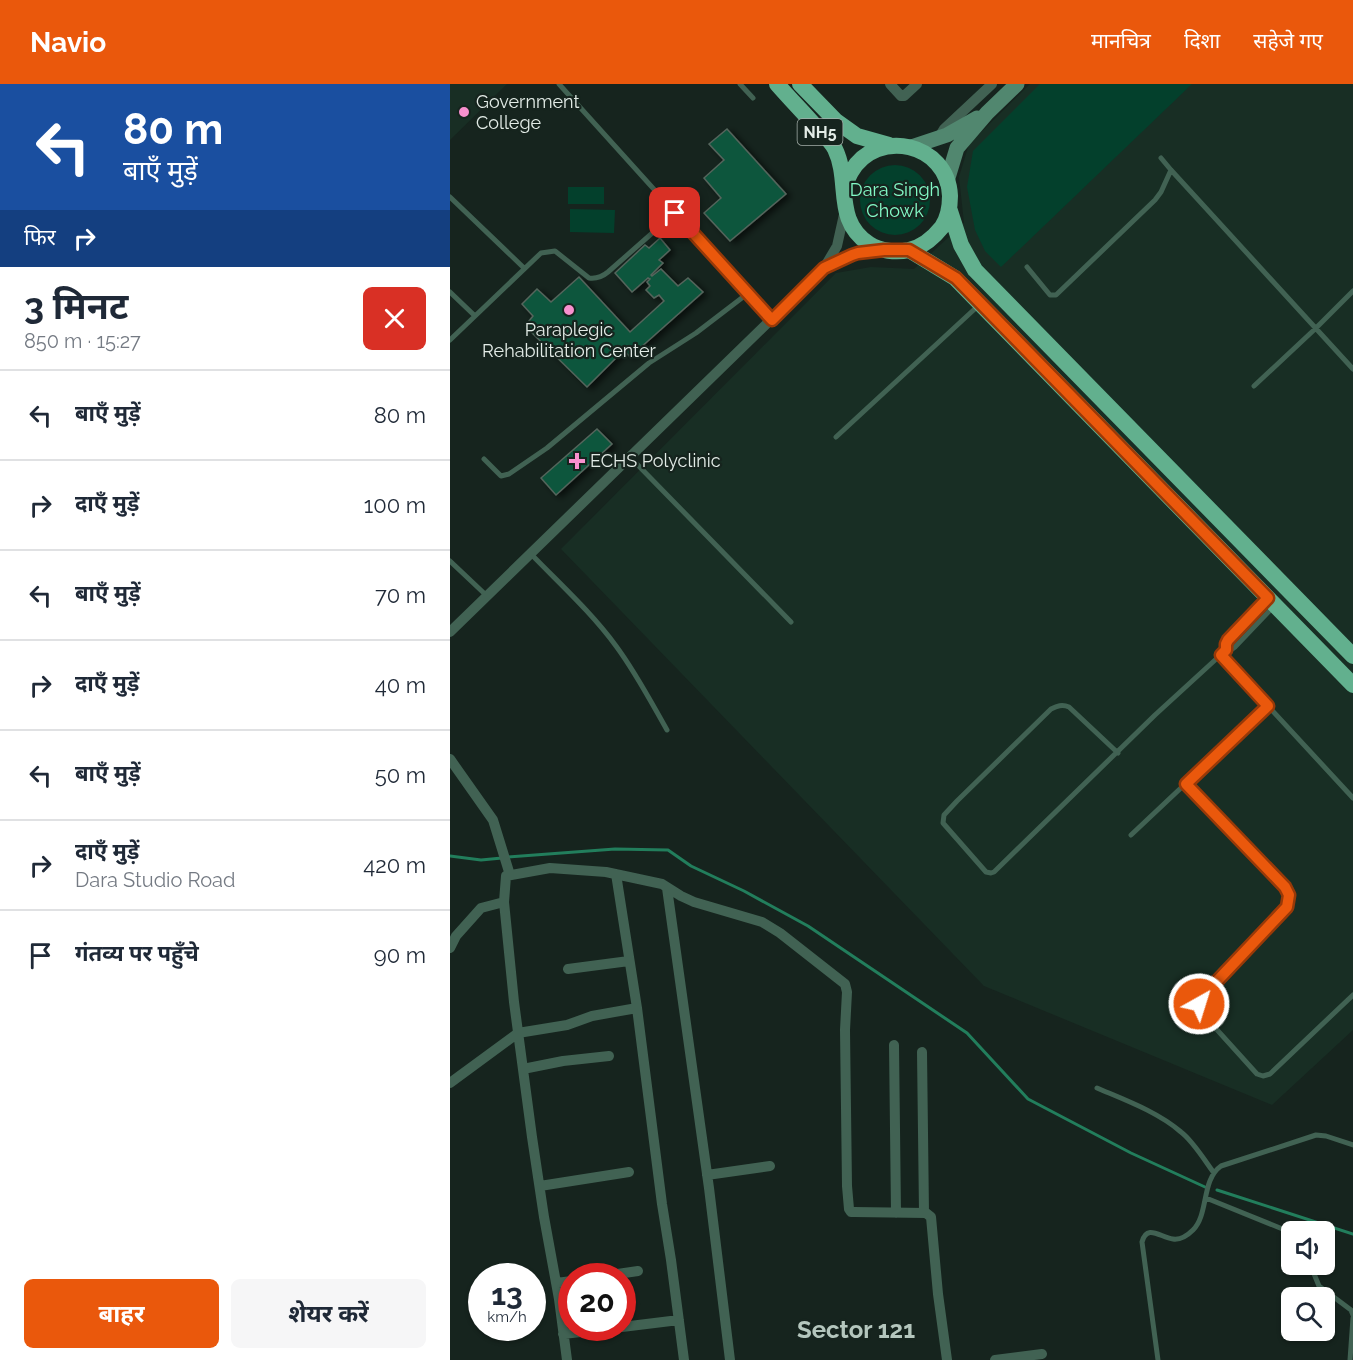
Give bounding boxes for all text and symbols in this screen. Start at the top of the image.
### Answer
text: Navio [30,26,106,59]
text: मानचित्र [1091,28,1151,53]
text: दिशा [1184,28,1220,53]
text: सहेजे गए [1253,28,1323,53]
place label: Government College [476,91,579,133]
text: 80 m [123,105,223,154]
marker: Government College [457,105,471,119]
icon: left [24,108,102,186]
road number: NH5 [798,119,842,145]
text: बाएँ मुड़ें [123,155,198,186]
park label: Dara Singh Chowk [850,179,940,221]
pin [649,187,700,238]
icon: arrive [658,196,691,229]
icon: right [68,222,101,255]
text: फिर [24,224,56,250]
text: 3 मिनट [24,285,128,327]
button: close [363,287,426,350]
marker: Paraplegic Rehabilitation Center [562,303,576,317]
place label: Paraplegic Rehabilitation Center [482,319,657,361]
text: 850 m · 15:27 [24,329,141,353]
icon: left [24,399,57,432]
text: बाएँ मुड़ें [75,400,141,426]
text: 80 m [374,402,426,428]
place label: ECHS Polyclinic [590,450,721,471]
marker: ECHS Polyclinic [568,452,586,470]
icon: right [24,489,57,522]
text: दाएँ मुड़ें [75,490,139,516]
text: 100 m [364,492,426,518]
icon: left [24,579,57,612]
text: बाएँ मुड़ें [75,580,141,606]
text: 70 m [375,582,426,608]
icon: right [24,669,57,702]
text: दाएँ मुड़ें [75,670,139,696]
text: 40 m [375,672,426,698]
icon: left [24,759,57,792]
text: बाएँ मुड़ें [75,760,141,786]
text: 50 m [375,762,426,788]
text: दाएँ मुड़ें [75,838,139,864]
icon: right [24,849,57,882]
text: 420 m [363,852,426,878]
text: Dara Studio Road [75,868,235,892]
icon: arrive [24,939,57,972]
text: गंतव्य पर पहुँचे [75,940,199,966]
text: 90 m [374,942,426,968]
position arrow [1167,972,1231,1036]
map controls [1281,1221,1335,1341]
button: sound [1281,1221,1335,1275]
speed limit sign: 20 [558,1263,636,1341]
text: 13 [491,1277,523,1312]
button: बाहर [24,1279,219,1348]
button: शेयर करें [231,1279,426,1348]
button: search [1281,1287,1335,1341]
text: km/h [487,1308,527,1326]
district label: Sector 121 [797,1315,915,1344]

